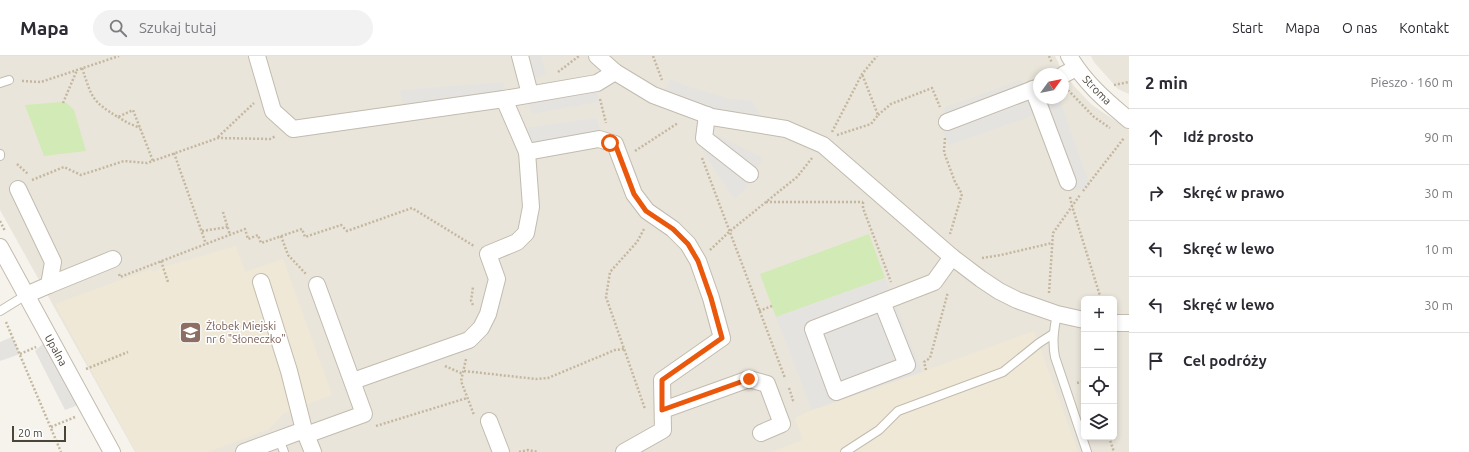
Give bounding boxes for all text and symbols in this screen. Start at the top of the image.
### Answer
search box [93,10,373,46]
text: Mapa [20,17,69,39]
icon: search [107,17,129,39]
text: Szukaj tutaj [139,19,216,36]
text: Start [1232,20,1263,36]
text: Mapa [1285,20,1320,36]
text: O nas [1342,20,1377,36]
text: Kontakt [1399,20,1449,36]
north arrow [1033,68,1069,104]
street label: Stroma [1080,73,1114,107]
text: 2 min [1145,73,1188,92]
text: Pieszo · 160 m [1370,75,1453,89]
icon: ahead [1145,126,1167,148]
text: Idź prosto [1183,128,1254,145]
text: 90 m [1424,130,1453,144]
route start [601,134,619,152]
icon: right [1145,182,1167,204]
text: Skręć w prawo [1183,184,1285,201]
text: 30 m [1424,186,1453,200]
icon: left [1145,238,1167,260]
text: Skręć w lewo [1183,240,1275,257]
text: 10 m [1424,242,1453,256]
icon: left [1145,294,1167,316]
map controls [1081,296,1117,440]
button: + [1081,296,1117,332]
text: Skręć w lewo [1183,296,1275,313]
text: 30 m [1424,298,1453,312]
school or university icon: Żłobek Miejski nr 6 "Słoneczko" [177,319,203,345]
place label: Żłobek Miejski nr 6 "Słoneczko" [206,320,286,345]
street label: Upalna [42,332,70,368]
button: − [1081,332,1117,368]
icon: arrive [1145,350,1167,372]
text: Cel podróży [1183,352,1267,369]
button: locate [1081,368,1117,404]
route end [740,370,758,388]
button: layers [1081,404,1117,440]
scale bar [12,424,66,443]
text: 20 m [18,427,42,439]

